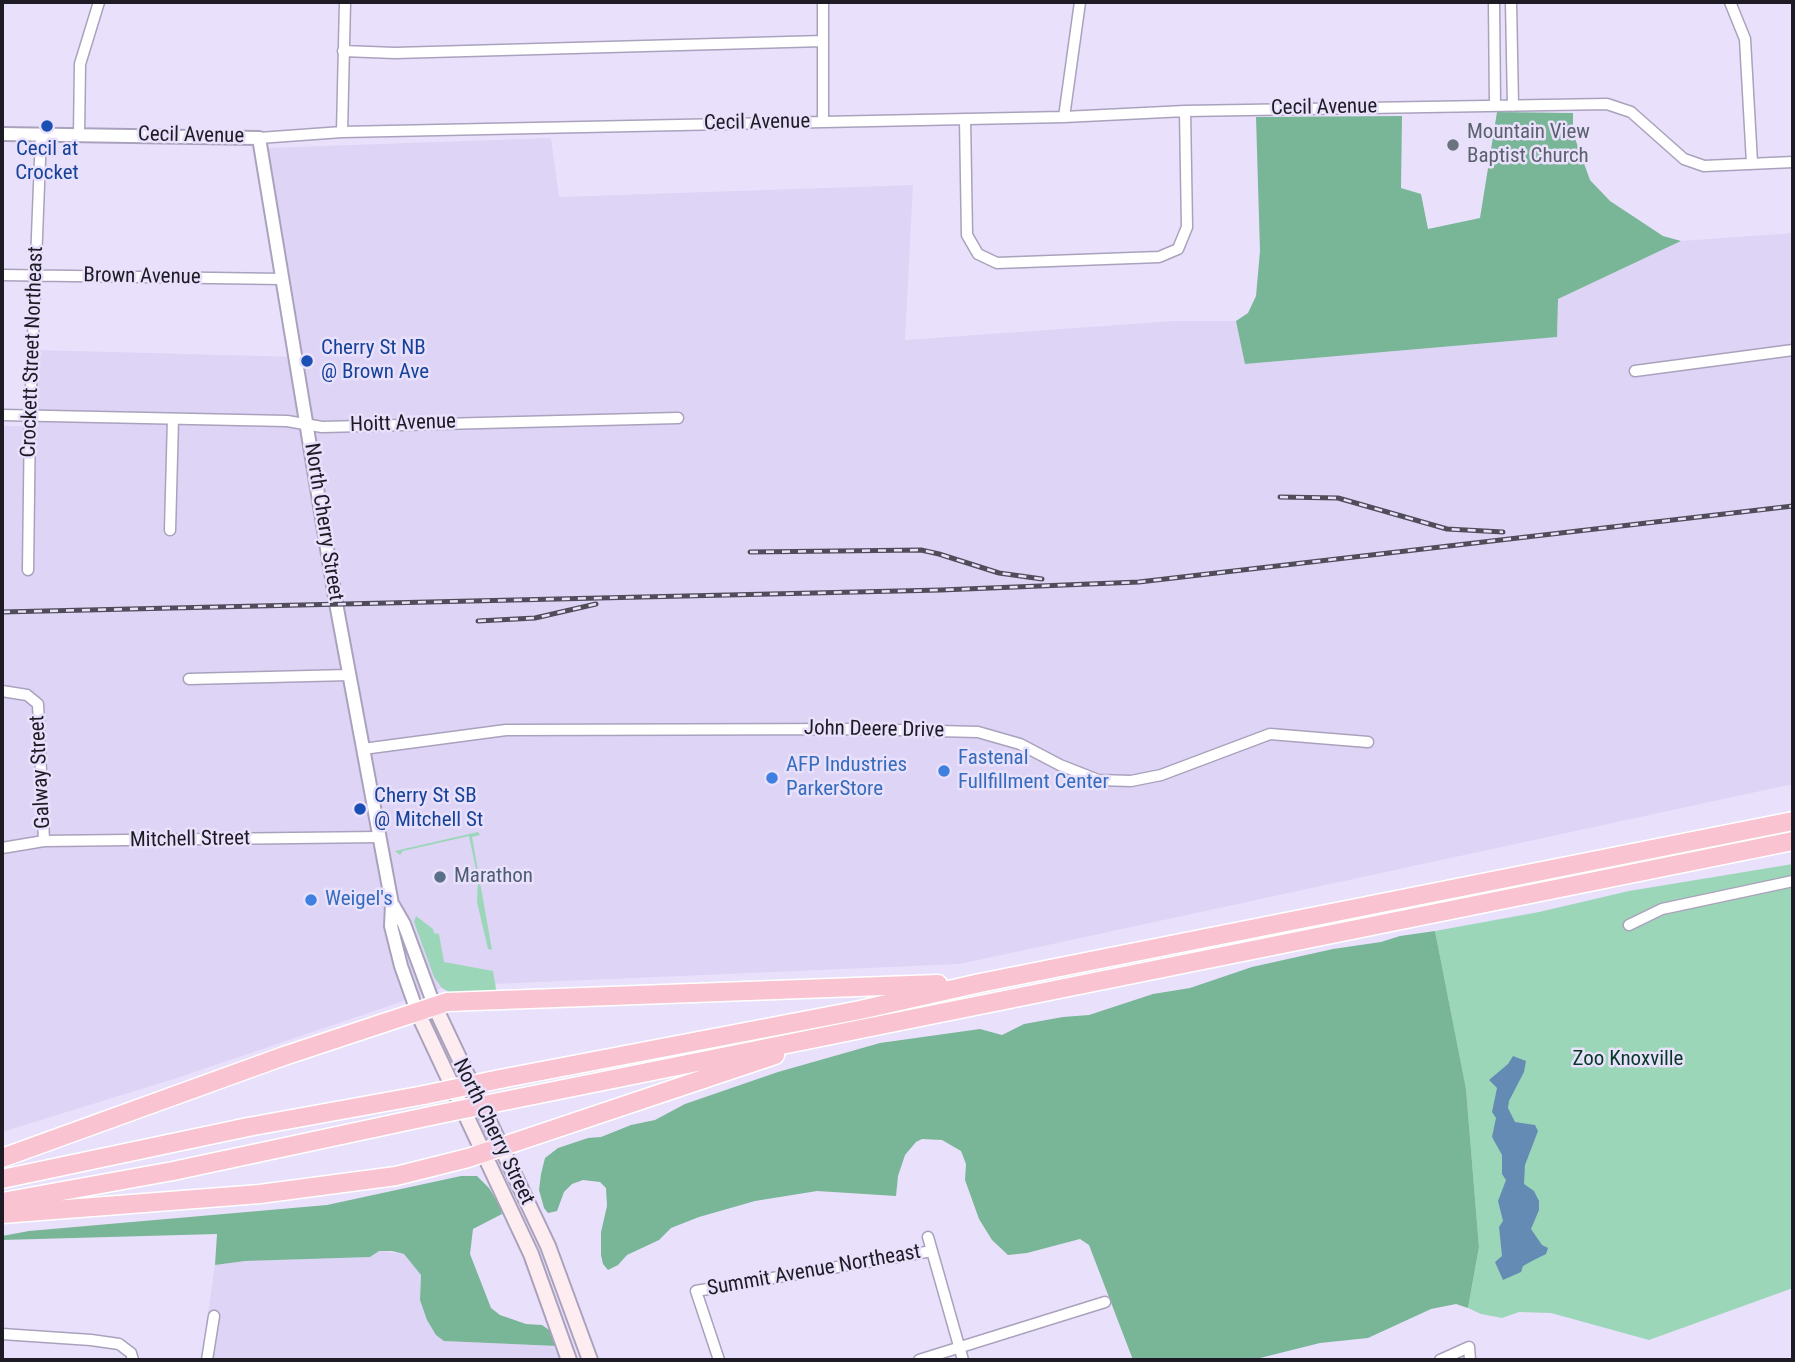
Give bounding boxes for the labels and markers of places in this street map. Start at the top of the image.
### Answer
marker: Cecil at Crocket [39,118,55,134]
place label: Mountain View Baptist Church [1467,120,1590,170]
place label: Cecil at Crocket [15,137,79,187]
marker: Mountain View Baptist Church [1445,137,1461,153]
place label: Cherry St NB @ Brown Ave [321,336,429,386]
marker: Cherry St NB @ Brown Ave [299,353,315,369]
place label: Fastenal Fullfillment Center [958,746,1109,796]
place label: AFP Industries ParkerStore [786,753,907,803]
marker: Fastenal Fullfillment Center [936,763,952,779]
marker: AFP Industries ParkerStore [764,770,780,786]
place label: Cherry St SB @ Mitchell St [374,784,483,834]
marker: Cherry St SB @ Mitchell St [352,801,368,817]
place label: Marathon [454,864,533,890]
marker: Marathon [432,869,448,885]
place label: Weigel's [325,887,393,913]
marker: Weigel's [303,892,319,908]

